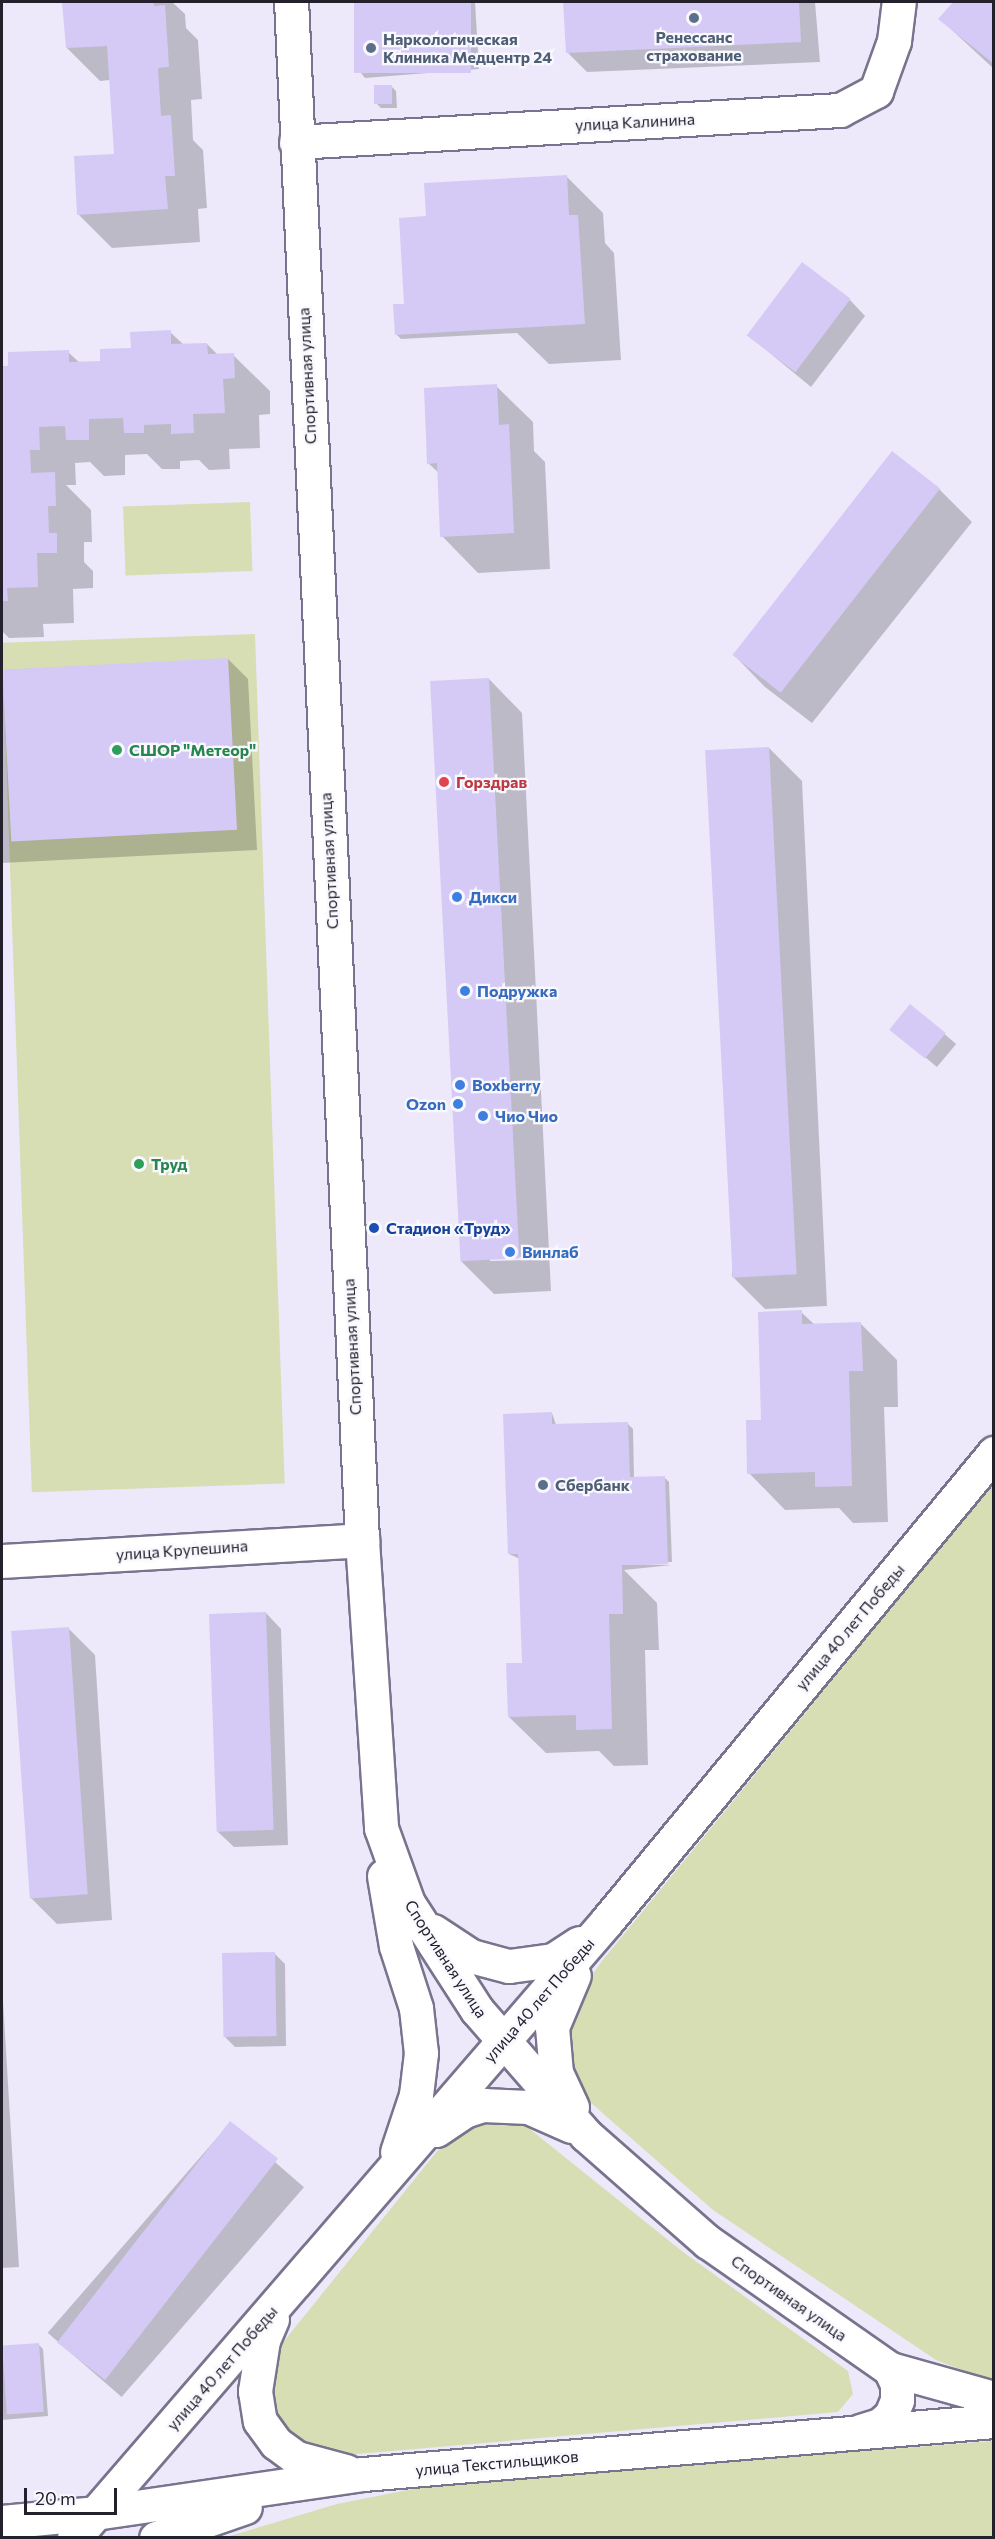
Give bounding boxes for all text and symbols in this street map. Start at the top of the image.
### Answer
marker: Ренессанс страхование [687,11,701,25]
place label: Ренессанс страхование [646,27,742,65]
place label: Наркологическая Клиника Медцентр 24 [383,29,552,67]
marker: Наркологическая Клиника Медцентр 24 [364,41,378,55]
street label: улица Калинина [575,109,695,135]
street label: Спортивная улица [294,307,320,445]
place label: СШОР "Метеор" [129,740,256,760]
marker: СШОР "Метеор" [110,743,124,757]
place label: Горздрав [456,772,527,792]
marker: Горздрав [437,775,451,789]
street label: Спортивная улица [316,792,342,930]
place label: Дикси [469,887,517,907]
marker: Дикси [450,890,464,904]
place label: Подружка [477,981,557,1001]
marker: Подружка [458,984,472,998]
place label: Boxberry [472,1075,541,1095]
marker: Boxberry [453,1078,467,1092]
place label: Ozon [406,1094,446,1114]
marker: Ozon [451,1097,465,1111]
place label: Чио Чио [495,1106,558,1126]
marker: Чио Чио [476,1109,490,1123]
place label: Труд [151,1154,187,1174]
marker: Труд [132,1157,146,1171]
place label: Стадион «Труд» [386,1218,511,1238]
marker: Стадион «Труд» [367,1221,381,1235]
place label: Винлаб [522,1242,579,1262]
marker: Винлаб [503,1245,517,1259]
street label: Спортивная улица [339,1278,365,1416]
place label: Сбербанк [555,1475,630,1495]
marker: Сбербанк [536,1478,550,1492]
street label: улица Крупешина [115,1536,249,1564]
street label: улица 40 лет Победы [792,1560,908,1694]
street label: Спортивная улица [401,1896,491,2022]
street label: улица 40 лет Победы [480,1934,598,2066]
street label: Спортивная улица [728,2251,850,2345]
street label: улица 40 лет Победы [163,2302,281,2434]
street label: улица Текстильщиков [415,2446,579,2480]
scale bar [27,2476,120,2514]
text: 20 m [35,2487,76,2509]

